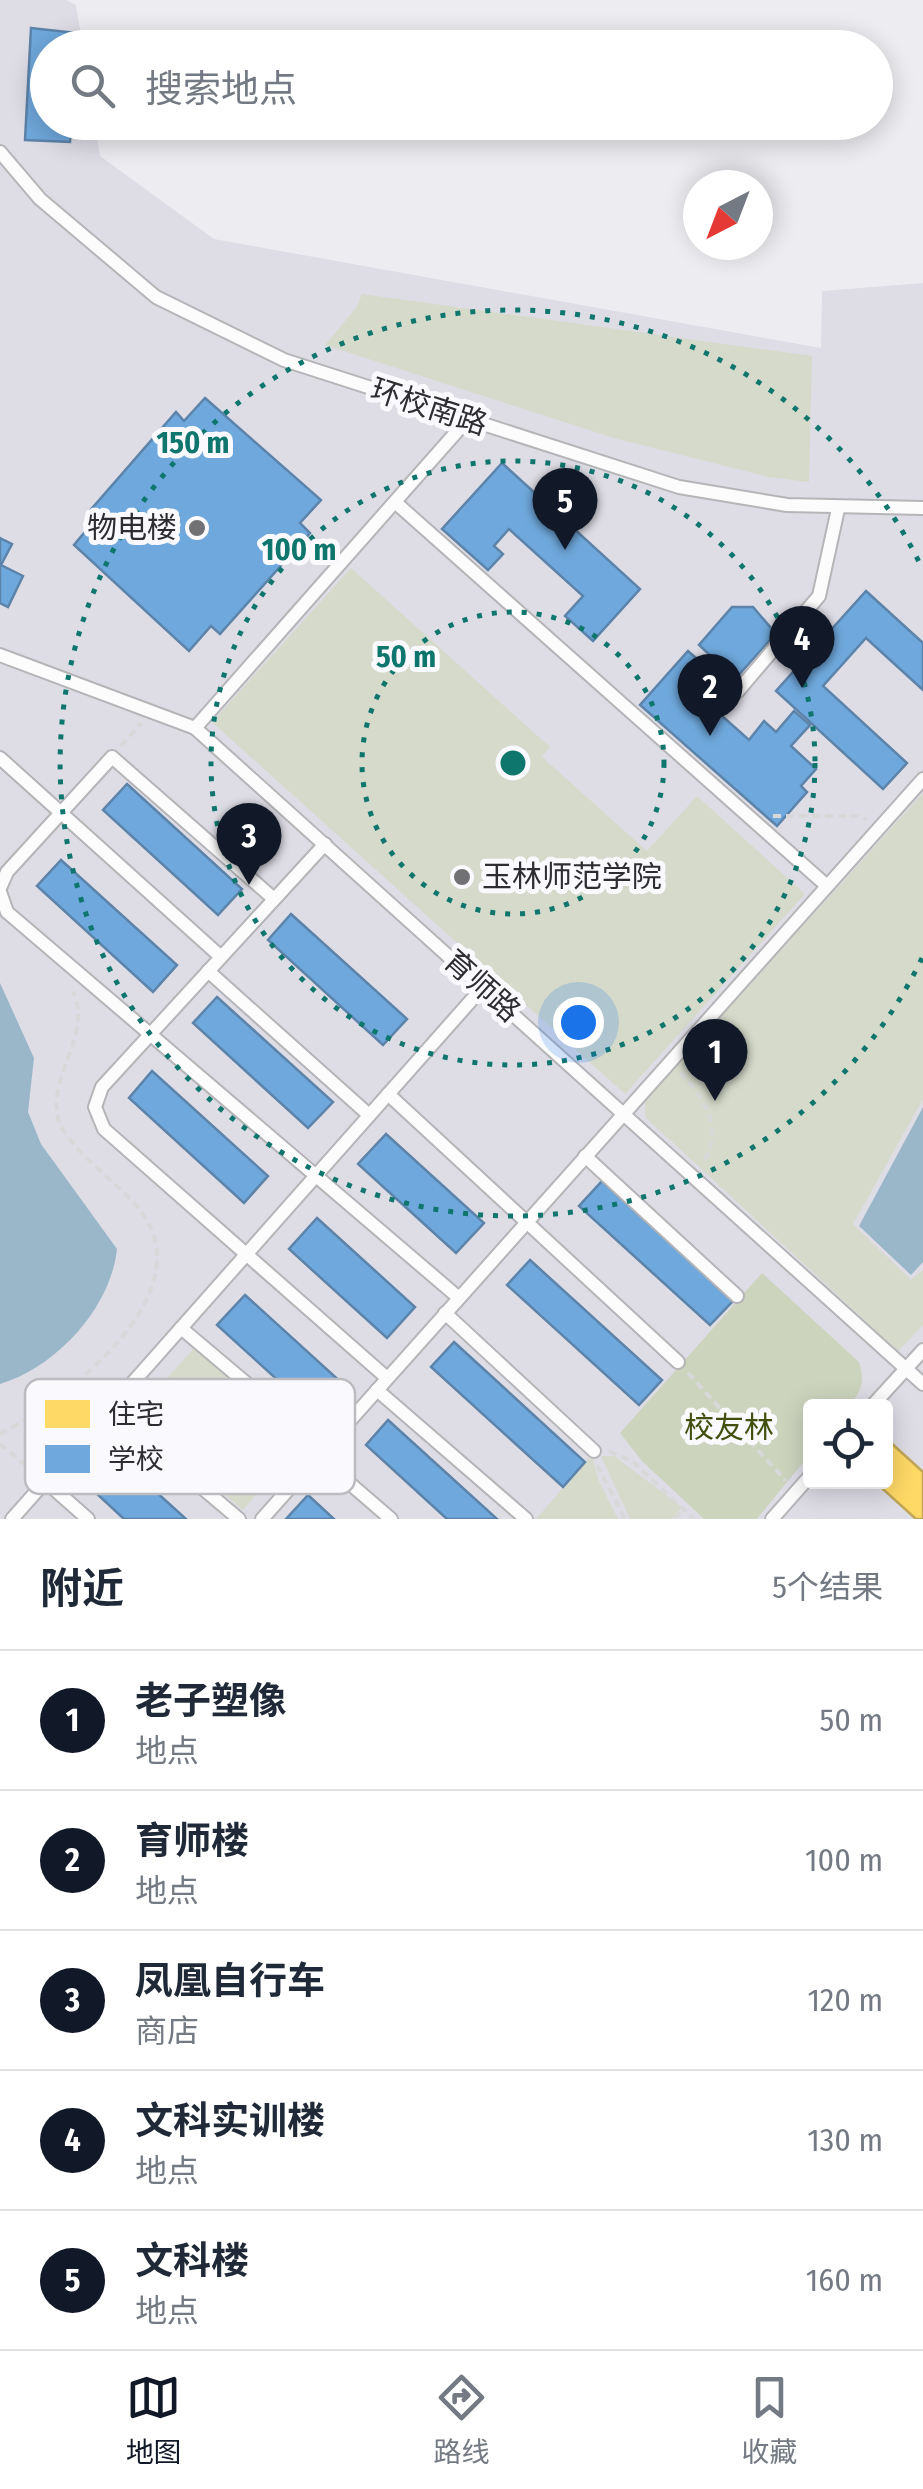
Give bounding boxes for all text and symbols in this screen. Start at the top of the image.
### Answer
search box [30,30,893,140]
icon: search [65,58,120,113]
text: 搜索地点 [145,66,297,112]
north arrow [683,170,773,260]
street label: 环校南路 [366,371,492,443]
text: 150 m [157,425,229,461]
pin: 5 [532,468,598,550]
place label: 物电楼 [87,510,177,546]
marker: 物电楼 [186,517,208,539]
text: 100 m [262,532,336,568]
pin: 4 [770,606,834,688]
text: 50 m [376,639,436,675]
pin: 2 [678,654,742,736]
centre of rings [495,745,531,781]
pin: 3 [216,802,282,885]
place label: 玉林师范学院 [482,859,662,895]
marker: 玉林师范学院 [451,866,473,888]
street label: 育师路 [437,943,527,1029]
your location [553,997,604,1048]
pin: 1 [682,1018,748,1101]
legend [25,1379,355,1494]
text: 住宅 [108,1398,164,1431]
map controls [803,1399,893,1489]
button: locate [803,1399,893,1489]
park label: 校友林 [684,1410,774,1446]
text: 学校 [108,1443,164,1476]
text: 附近 [40,1564,124,1614]
text: 5个结果 [772,1568,883,1606]
text: 老子塑像 [135,1678,287,1724]
text: 1 [66,1701,79,1739]
text: 50 m [820,1701,883,1739]
text: 地点 [135,1732,199,1770]
text: 育师楼 [135,1818,249,1864]
text: 2 [65,1841,80,1879]
text: 100 m [805,1841,883,1879]
text: 地点 [135,1872,199,1910]
text: 凤凰自行车 [135,1958,325,2004]
text: 3 [65,1981,80,2019]
text: 120 m [808,1981,883,2019]
text: 商店 [135,2012,199,2050]
text: 文科实训楼 [135,2098,325,2144]
text: 4 [64,2121,81,2159]
text: 130 m [807,2121,883,2159]
text: 地点 [135,2152,199,2190]
text: 文科楼 [135,2238,249,2284]
text: 5 [65,2261,80,2299]
text: 160 m [806,2261,883,2299]
text: 地点 [135,2292,199,2330]
tab: 地图 [126,2370,182,2470]
tab: 路线 [433,2370,489,2470]
tab: 收藏 [741,2370,797,2470]

